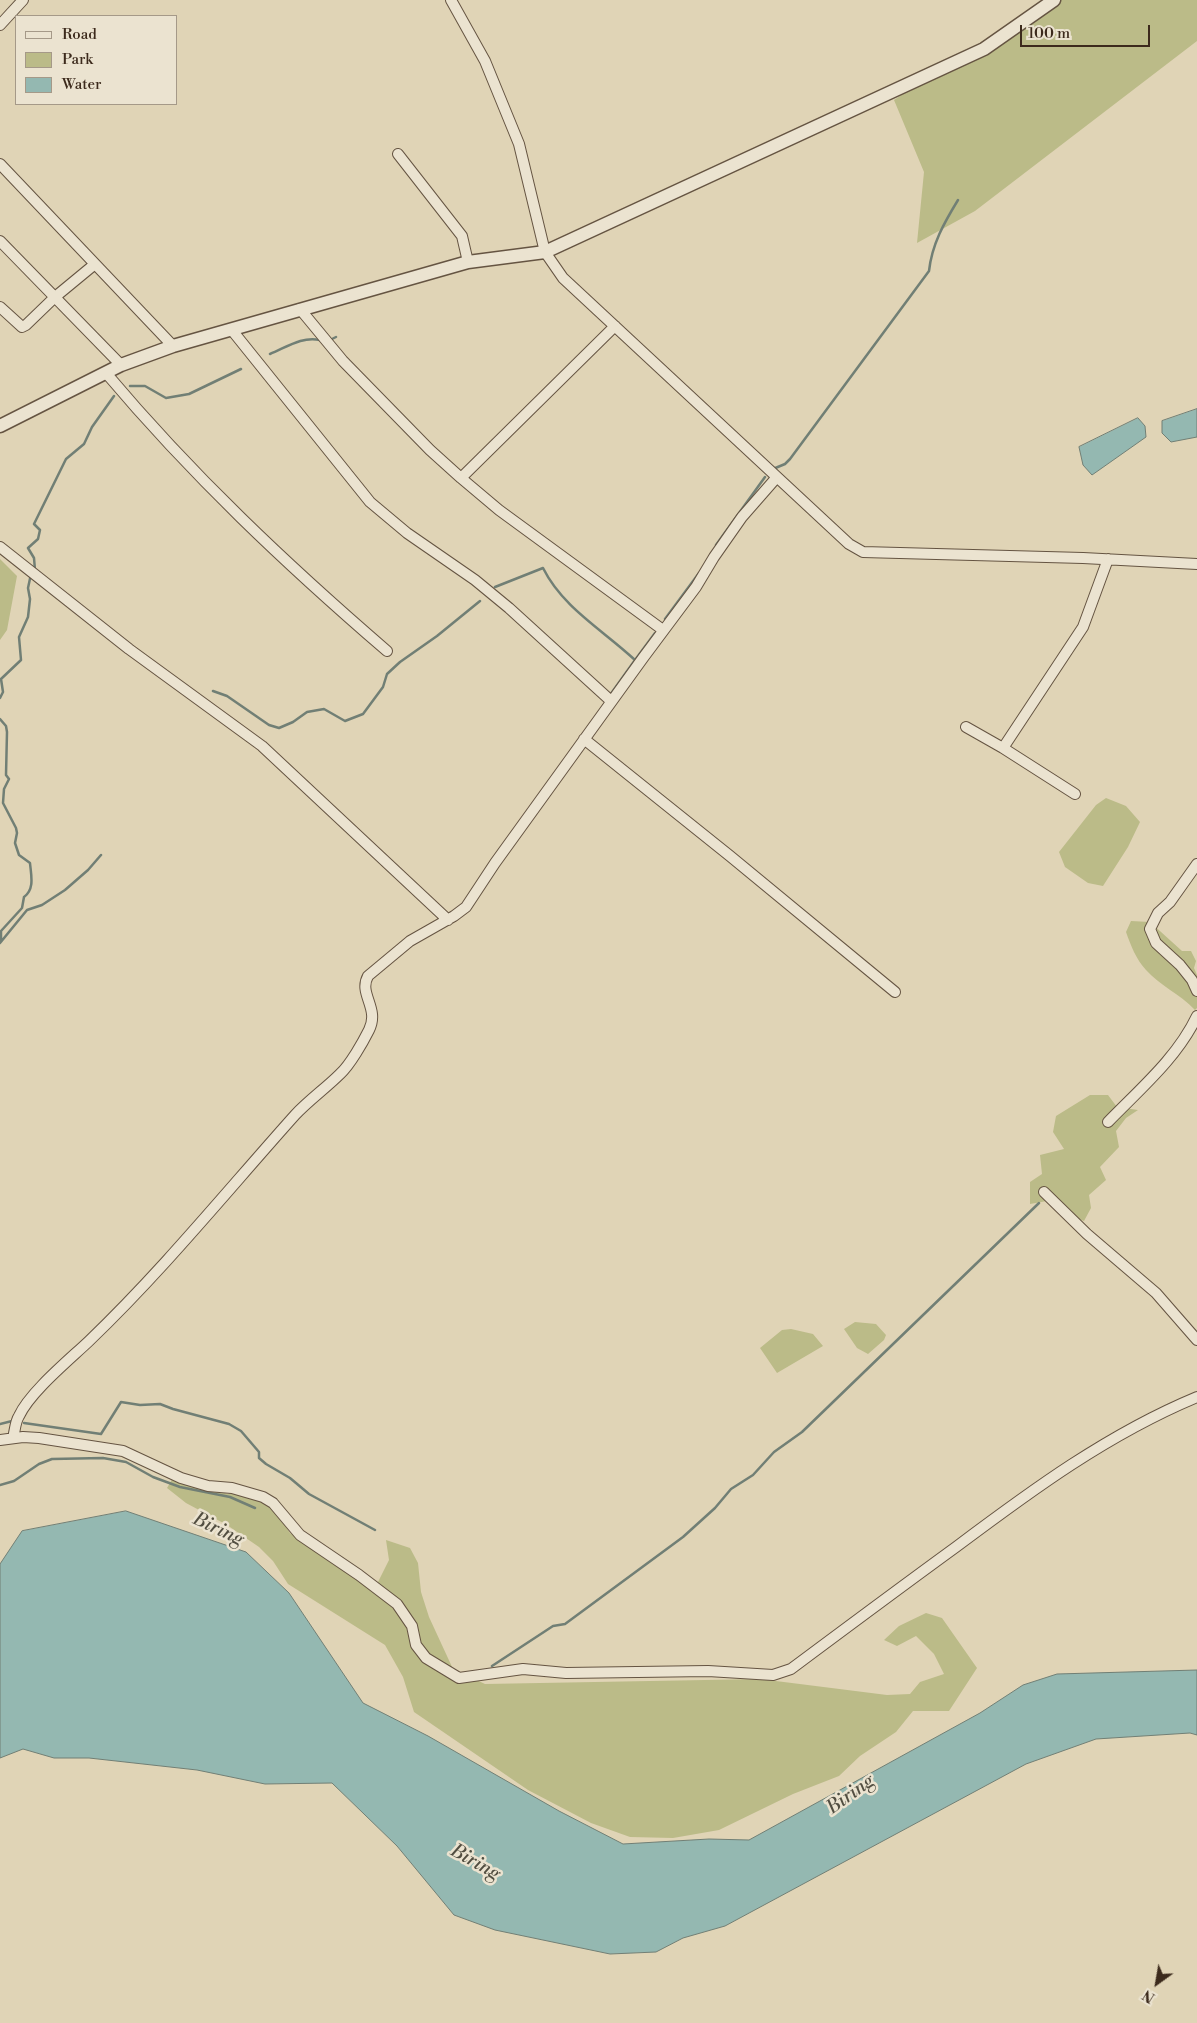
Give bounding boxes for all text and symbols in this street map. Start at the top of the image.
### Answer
legend [15,15,178,105]
scale bar [1022,15,1152,47]
text: 100 m [1028,24,1070,43]
text: Road [62,25,97,44]
text: Park [62,50,93,69]
text: Water [62,75,101,94]
water label: Biring [189,1508,247,1552]
water label: Biring [823,1770,879,1820]
water label: Biring [446,1840,504,1886]
north arrow [1132,1958,1182,2008]
text: N [1140,1985,1159,2006]

